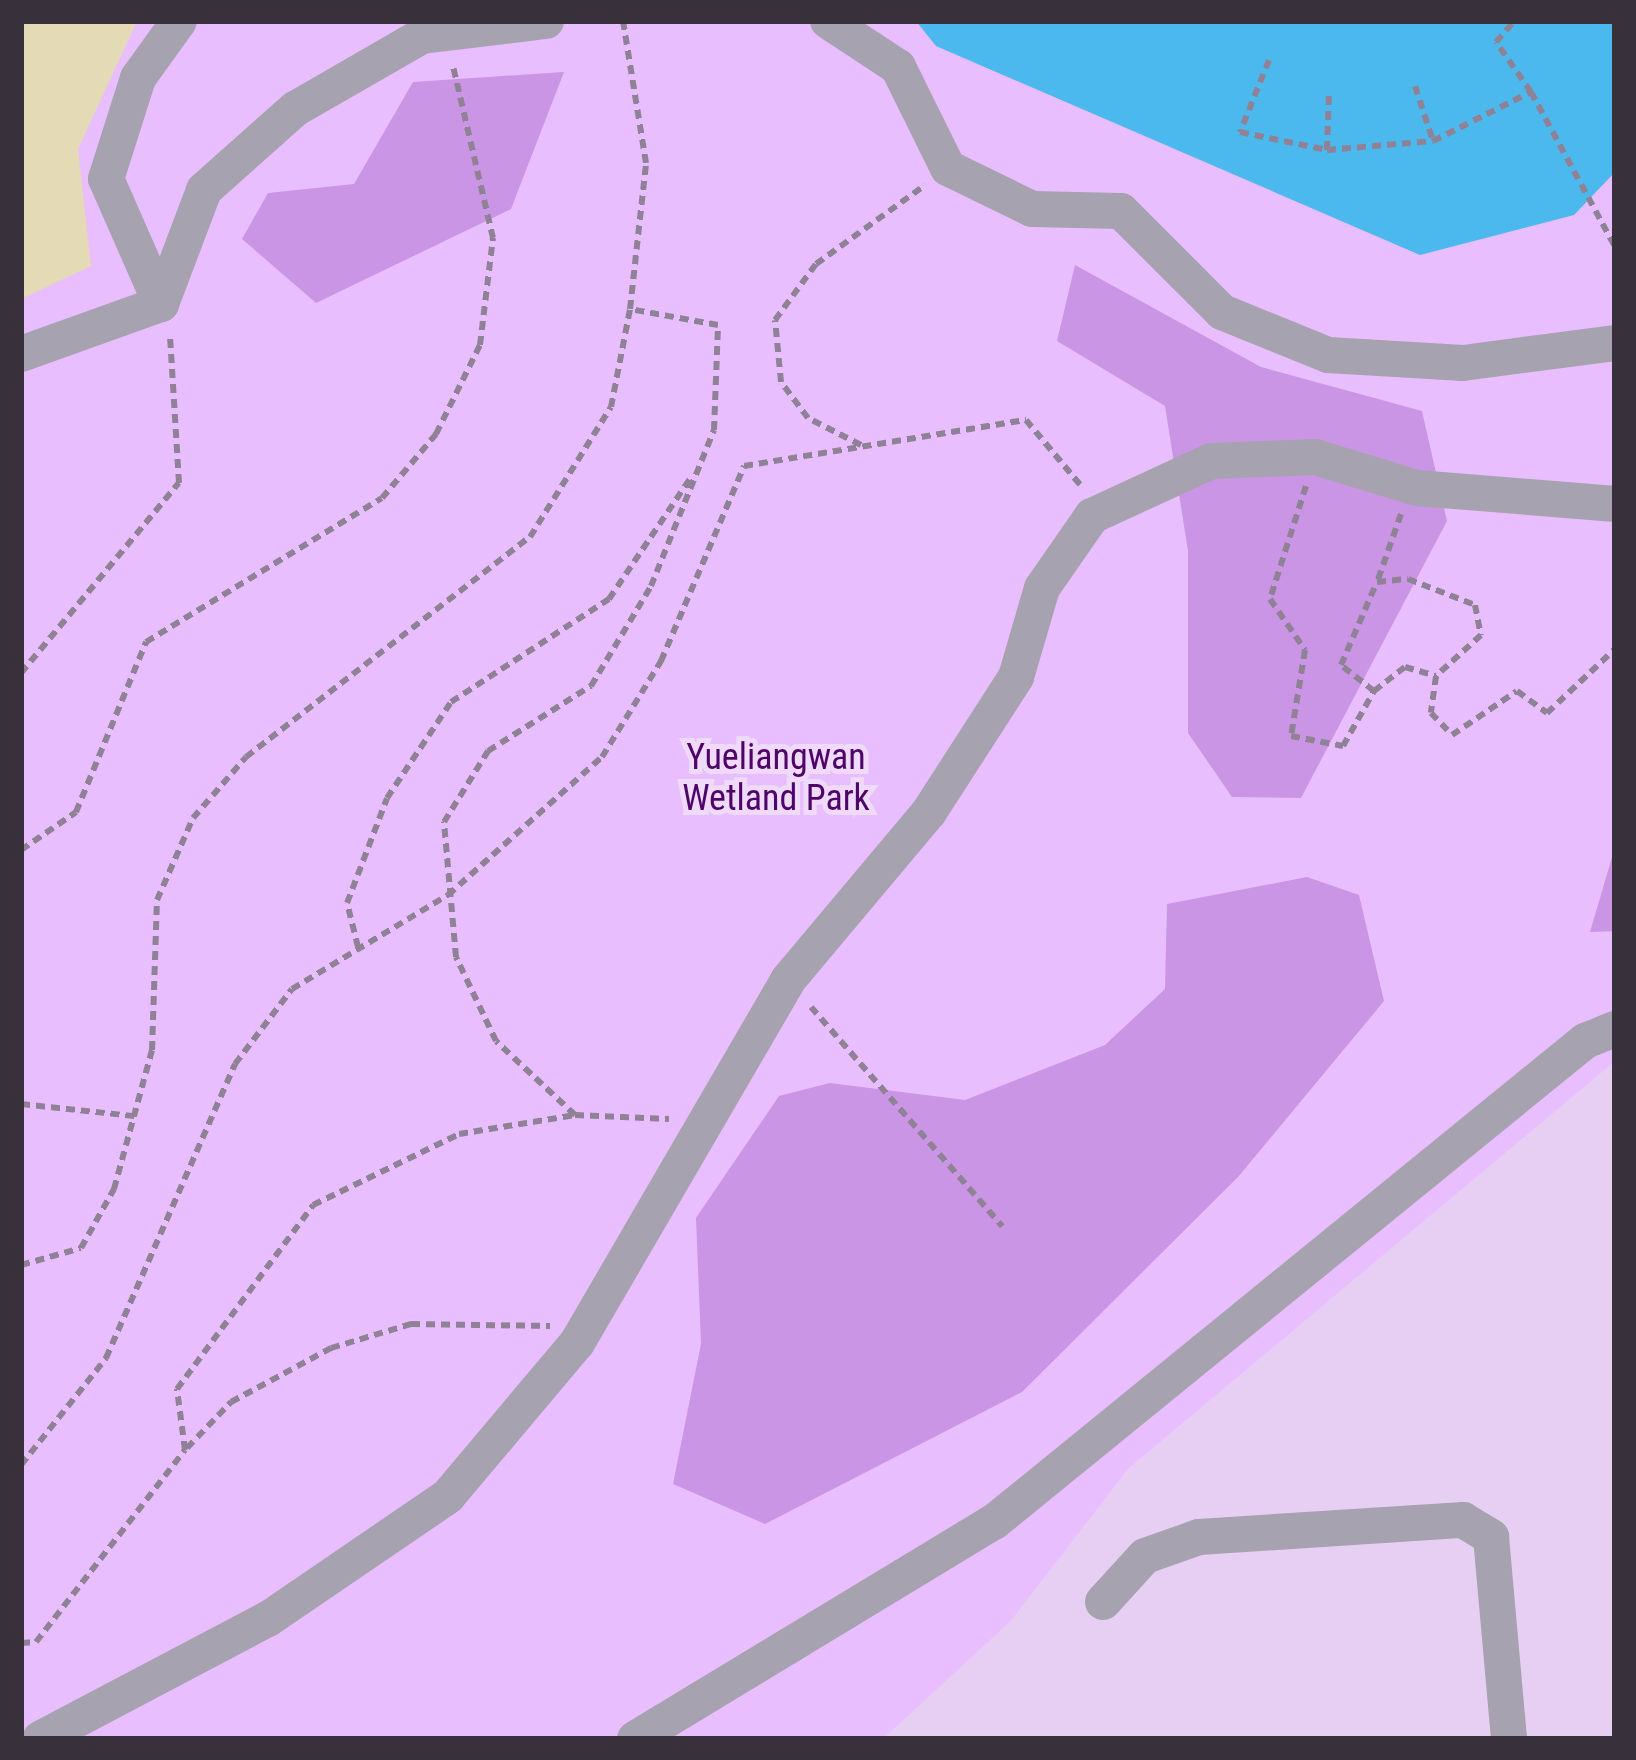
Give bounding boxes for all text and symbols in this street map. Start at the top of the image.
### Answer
park label: Yueliangwan Wetland Park [682,735,870,820]

